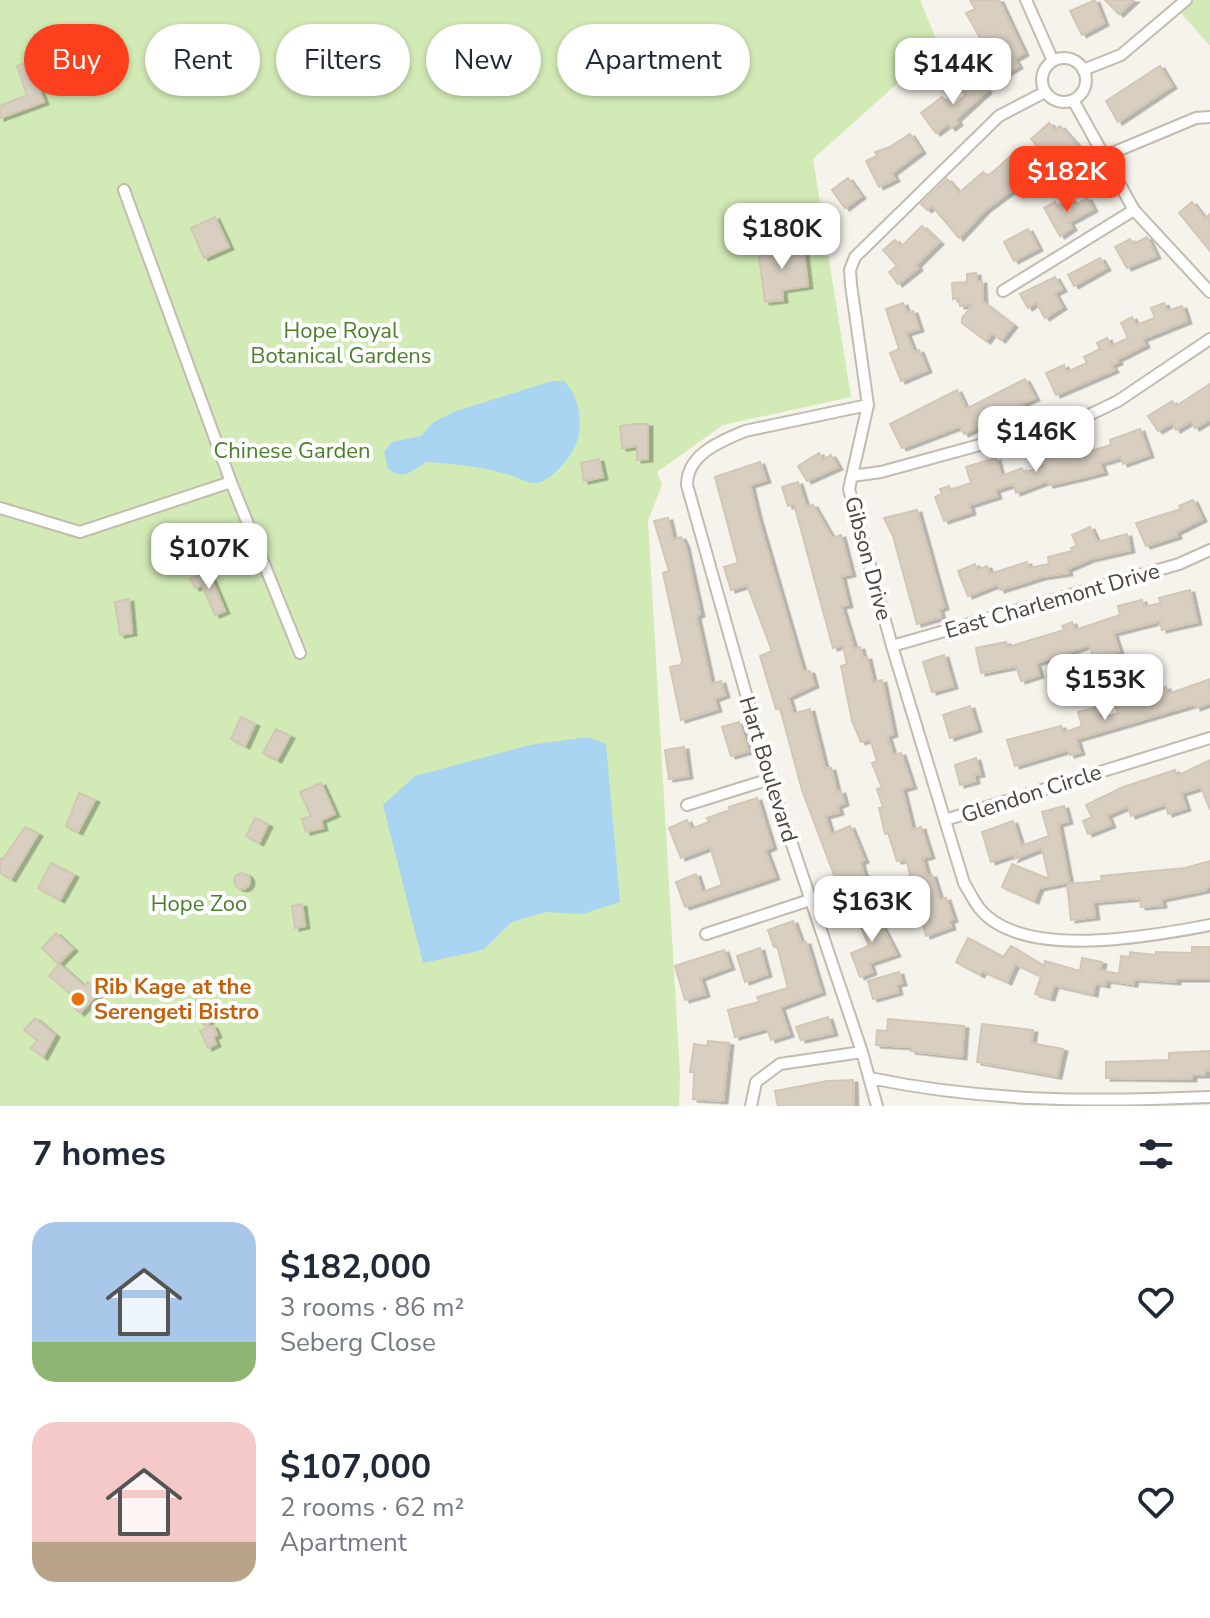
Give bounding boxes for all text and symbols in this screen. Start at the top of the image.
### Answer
chip: Buy [24,24,129,96]
chip: Rent [145,24,260,96]
chip: Filters [276,24,410,96]
chip: New [426,24,541,96]
chip: Apartment [557,24,750,96]
pin: $144K [897,38,1009,106]
text: $144K [913,46,993,81]
pin: $182K [1011,146,1123,214]
text: $182K [1027,154,1107,189]
pin: $180K [726,203,838,271]
text: $180K [742,211,822,246]
park label: Hope Royal Botanical Gardens [251,316,431,371]
pin: $146K [980,406,1092,474]
text: $146K [996,414,1076,449]
park label: Chinese Garden [214,436,370,466]
street label: Gibson Drive [837,493,899,624]
pin: $107K [153,523,265,591]
text: $107K [169,531,249,566]
street label: East Charlemont Drive [941,556,1163,646]
pin: $153K [1049,654,1161,722]
text: $153K [1065,662,1145,697]
street label: Hart Boulevard [732,693,804,846]
street label: Glendon Circle [957,757,1105,831]
pin: $163K [816,876,928,944]
text: $163K [832,884,912,919]
park label: Hope Zoo [151,889,247,919]
place label: Rib Kage at the Serengeti Bistro [94,972,259,1027]
marker: Rib Kage at the Serengeti Bistro [69,990,87,1008]
text: 7 homes [32,1131,166,1177]
icon: filters [1134,1132,1178,1176]
text: $182,000 [280,1244,431,1290]
icon: home [96,1254,192,1350]
icon: heart [1134,1280,1178,1324]
text: 3 rooms · 86 m² [280,1290,464,1325]
text: Seberg Close [280,1325,436,1360]
text: $107,000 [280,1444,431,1490]
icon: home [96,1454,192,1550]
icon: heart [1134,1480,1178,1524]
text: 2 rooms · 62 m² [280,1490,464,1525]
text: Apartment [280,1525,407,1560]

